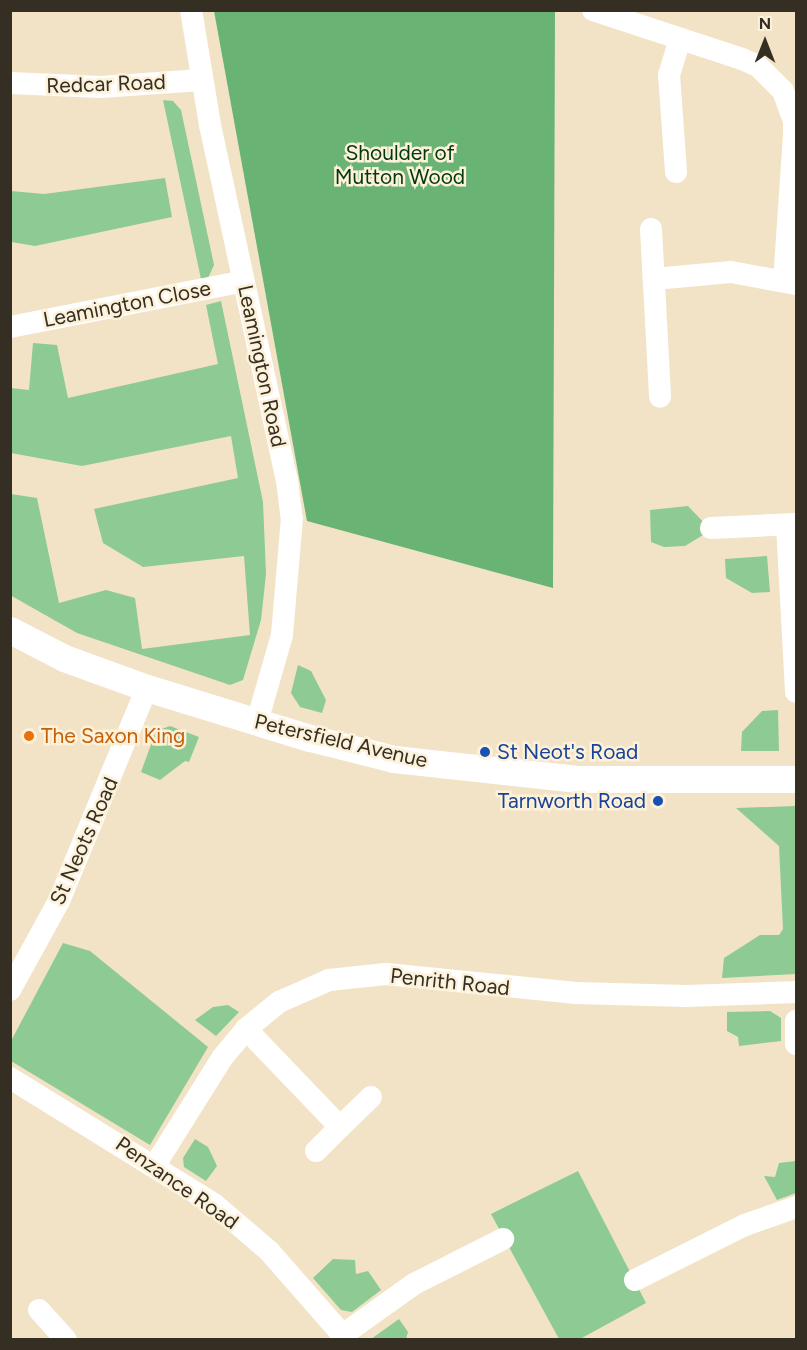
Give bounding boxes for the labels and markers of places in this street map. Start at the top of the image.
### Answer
place label: The Saxon King [41,723,185,749]
marker: The Saxon King [22,729,36,743]
place label: St Neot's Road [497,739,638,765]
marker: St Neot's Road [478,745,492,759]
place label: Tarnworth Road [498,788,646,814]
marker: Tarnworth Road [651,794,665,808]

